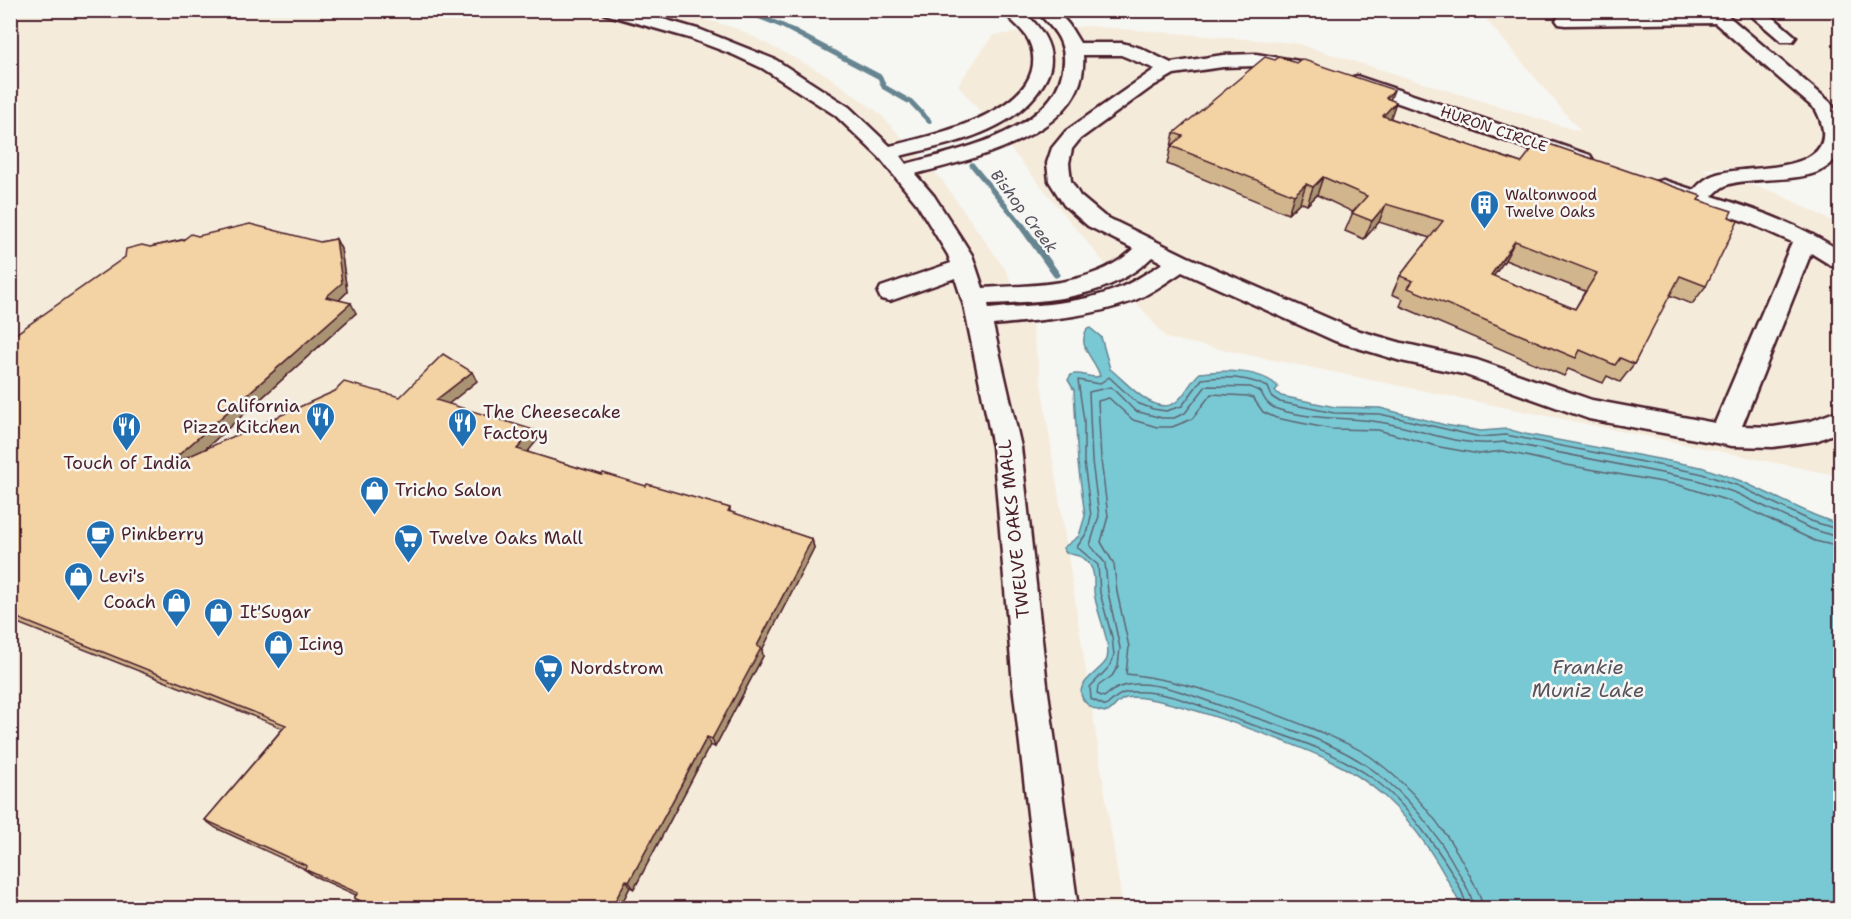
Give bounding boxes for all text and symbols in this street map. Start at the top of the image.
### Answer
street label: HURON CIRCLE [1438,101,1550,157]
water label: Bishop Creek [986,165,1062,257]
place label: Waltonwood Twelve Oaks [1505,185,1598,222]
building icon: Waltonwood Twelve Oaks [1468,188,1500,230]
place label: California Pizza Kitchen [183,394,300,439]
restaurant icon: California Pizza Kitchen [305,400,337,442]
place label: The Cheesecake Factory [483,400,621,445]
restaurant icon: The Cheesecake Factory [446,406,478,448]
restaurant icon: Touch of India [111,410,143,452]
street label: TWELVE OAKS MALL [993,438,1035,620]
place label: Touch of India [63,451,191,475]
shop icon: Tricho Salon [358,474,390,516]
place label: Tricho Salon [395,478,502,502]
cafe icon: Pinkberry [84,518,116,560]
place label: Pinkberry [121,522,204,546]
supermarket icon: Twelve Oaks Mall [392,522,424,564]
place label: Twelve Oaks Mall [429,526,584,550]
shop icon: Levi's [62,560,94,602]
place label: Levi's [99,564,145,588]
shop icon: Coach [161,586,193,628]
place label: Coach [103,590,156,614]
shop icon: It'Sugar [203,596,235,638]
place label: It'Sugar [240,600,311,624]
shop icon: Icing [262,628,294,670]
place label: Icing [299,632,344,656]
supermarket icon: Nordstrom [533,652,565,694]
water label: Frankie Muniz Lake [1532,654,1644,703]
place label: Nordstrom [570,656,664,680]

